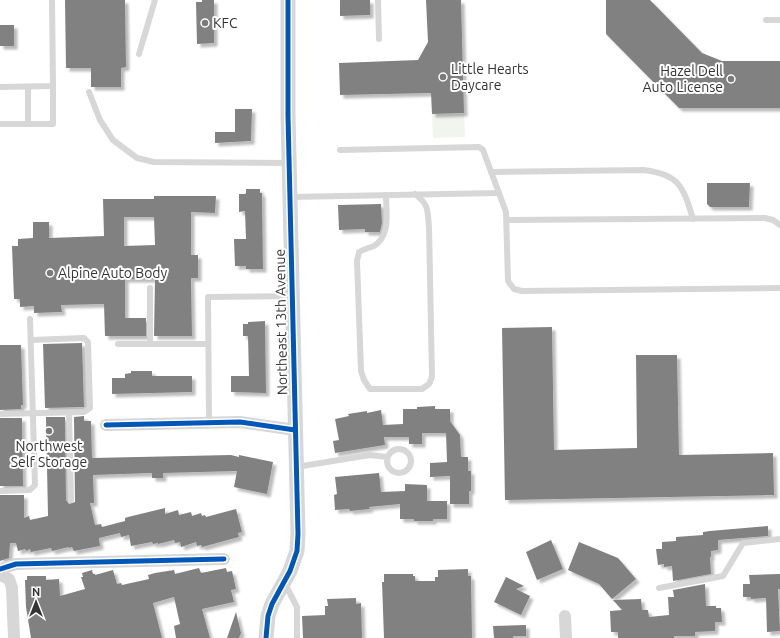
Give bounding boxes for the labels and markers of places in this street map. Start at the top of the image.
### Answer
place label: KFC [213,15,238,31]
marker: KFC [200,18,210,28]
place label: Little Hearts Daycare [451,61,529,93]
place label: Hazel Dell Auto License [643,63,723,95]
marker: Little Hearts Daycare [438,72,448,82]
marker: Hazel Dell Auto License [726,74,736,84]
place label: Alpine Auto Body [58,265,168,281]
marker: Alpine Auto Body [45,268,55,278]
marker: Northwest Self Storage [44,426,54,436]
place label: Northwest Self Storage [11,438,87,470]

